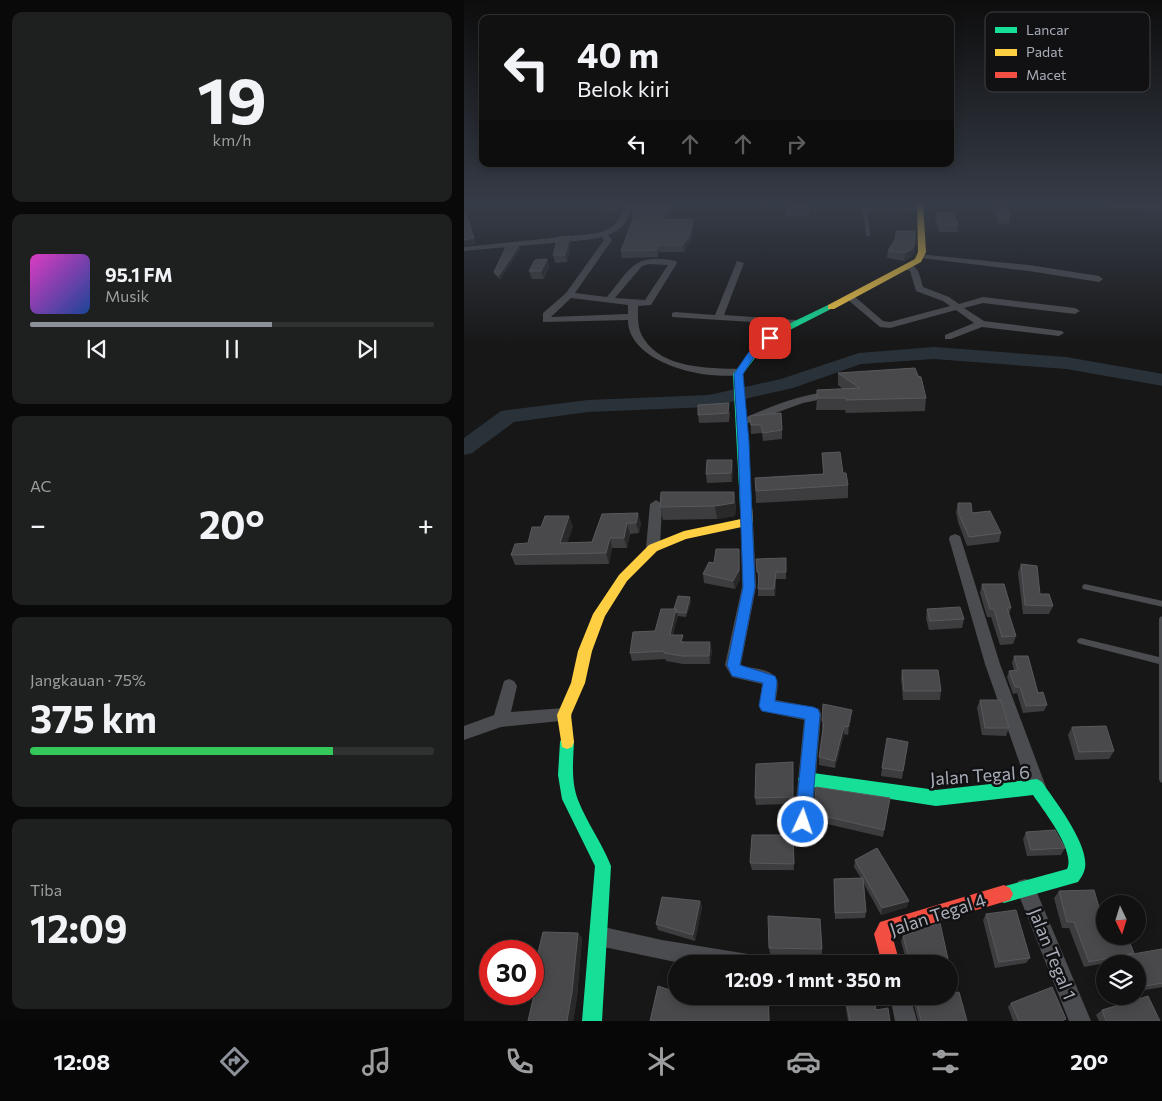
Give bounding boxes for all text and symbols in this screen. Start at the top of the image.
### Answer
legend [985,12,1150,92]
text: Lancar [1026,21,1070,38]
text: 40 m [577,32,659,75]
icon: left [494,35,559,100]
text: Padat [1026,43,1064,60]
text: 19 [197,58,267,137]
text: Macet [1026,66,1067,83]
text: Belok kiri [577,75,670,102]
text: km/h [213,130,251,149]
icon: left [623,130,651,158]
icon: ahead [676,130,704,158]
icon: ahead [729,130,757,158]
icon: right [782,130,810,158]
text: 95.1 FM [105,263,173,286]
text: Musik [105,286,149,305]
pin [749,317,791,359]
icon: arrive [756,324,784,352]
icon: previous [83,335,111,363]
icon: pause [218,335,246,363]
icon: next [353,335,381,363]
text: AC [30,476,52,495]
text: 20° [199,500,265,547]
text: − [30,507,46,541]
text: + [418,507,434,541]
text: Jangkauan · 75% [30,670,146,689]
text: 375 km [30,694,157,741]
street label: Jalan Tegal 6 [929,761,1031,789]
position arrow [776,795,828,847]
text: Tiba [30,880,62,899]
street label: Jalan Tegal 4 [887,888,989,940]
north arrow [1096,895,1146,945]
map controls [1096,895,1146,1005]
text: 12:09 [30,904,128,951]
street label: Jalan Tegal 1 [1025,905,1081,1003]
speed limit sign: 30 [479,940,544,1005]
button: layers [1096,955,1146,1005]
text: 12:09 · 1 mnt · 350 m [725,968,901,991]
icon: directions [217,1044,252,1079]
icon: music [359,1044,394,1079]
icon: phone [502,1044,537,1079]
icon: climate [644,1044,679,1079]
icon: car [786,1044,821,1079]
icon: filters [928,1044,963,1079]
text: 12:08 [54,1048,110,1075]
text: 20° [1070,1048,1108,1075]

